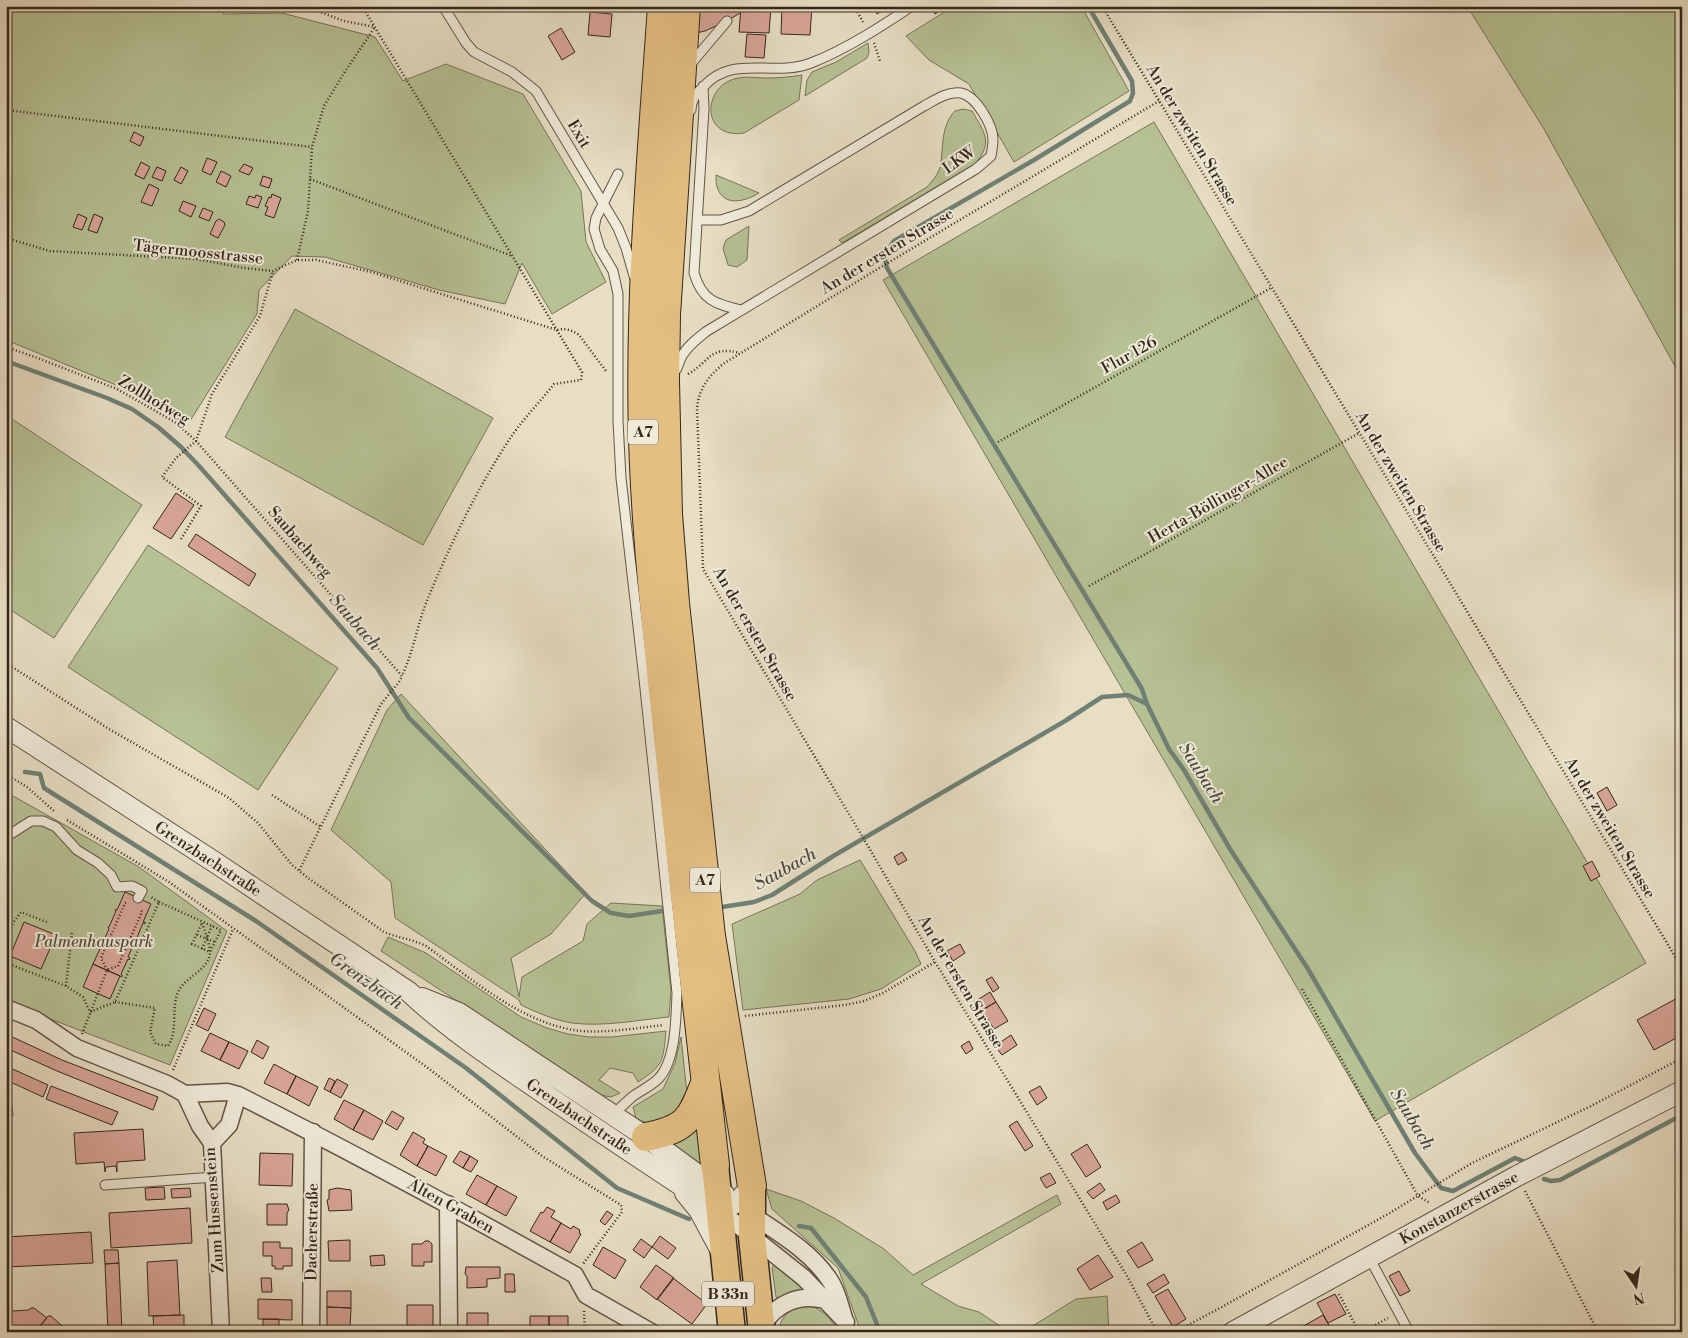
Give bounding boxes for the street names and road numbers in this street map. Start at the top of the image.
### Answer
street label: An der zweiten Strasse [1141,60,1242,209]
street label: Exit [563,116,595,152]
street label: LKW [939,141,980,178]
street label: An der ersten Strasse [816,203,957,299]
street label: Tägermoosstrasse [132,235,264,269]
street label: Flur 126 [1098,331,1161,378]
street label: Zollhofweg [114,371,194,430]
street label: An der zweiten Strasse [1350,407,1451,556]
road number: A7 [628,420,658,444]
street label: Herta-Böllinger-Allee [1145,452,1291,548]
street label: Saubachweg [263,502,337,582]
street label: An der ersten Strasse [708,562,802,705]
street label: An der zweiten Strasse [1559,753,1660,902]
street label: Grenzbachstraße [151,817,265,901]
road number: A7 [690,868,720,892]
street label: An der ersten Strasse [913,911,1009,1052]
street label: Grenzbachstraße [522,1074,636,1160]
street label: Zum Hussenstein [200,1146,228,1274]
street label: Konstanzerstrasse [1396,1167,1522,1249]
street label: Alten Graben [403,1174,498,1238]
street label: Dacherstraße [301,1183,323,1281]
road number: B 33n [702,1282,754,1306]

